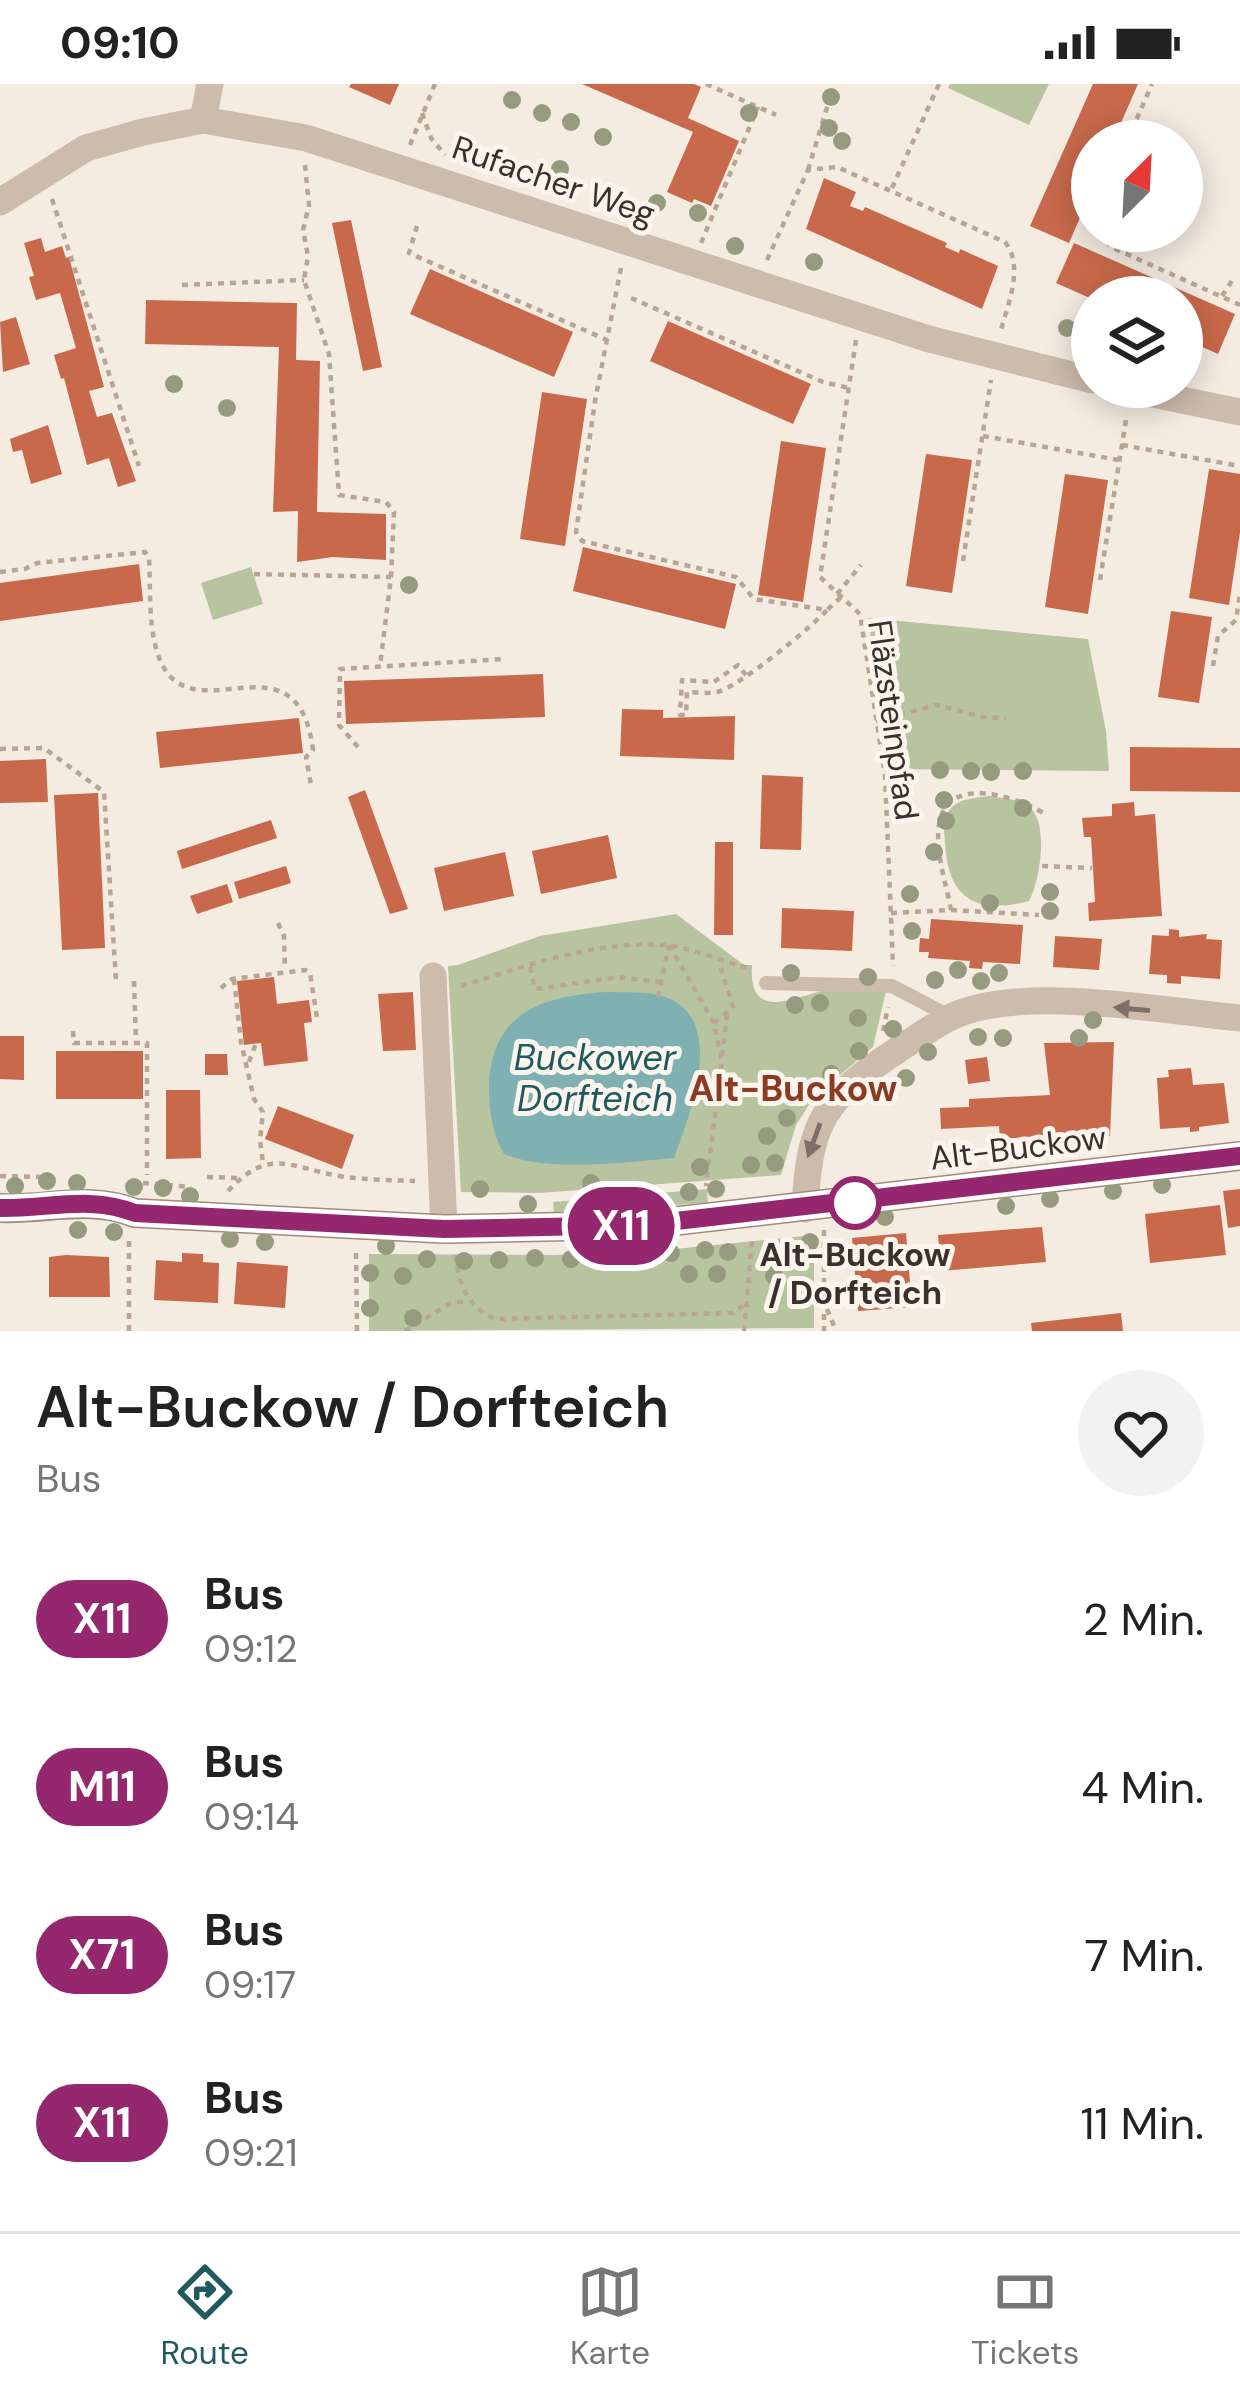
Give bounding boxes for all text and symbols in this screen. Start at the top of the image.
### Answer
text: 09:10 [60,13,180,72]
north arrow [1071,120,1203,252]
map controls [1071,120,1203,408]
street label: Rufacher Weg [447,126,661,235]
button: layers [1071,276,1203,408]
street label: Fläzsteinpfad [858,617,929,823]
one-way arrow [1113,999,1150,1018]
water label: Buckower Dorfteich [514,1034,678,1122]
district label: Alt-Buckow [689,1065,897,1112]
street label: Alt-Buckow [927,1115,1109,1180]
one-way arrow [804,1122,822,1158]
marker: Alt-Buckow / Dorfteich [830,1178,880,1228]
line badge: X11 [552,1187,690,1265]
text: X11 [592,1198,650,1253]
place label: Alt-Buckow / Dorfteich [759,1233,951,1314]
text: Alt-Buckow / Dorfteich [36,1370,669,1445]
button: heart [1078,1370,1204,1496]
text: Bus [36,1453,101,1504]
text: Bus [204,1564,284,1623]
text: 2 Min. [1083,1590,1204,1649]
text: X11 [73,1591,131,1646]
text: 09:12 [204,1623,298,1674]
text: Bus [204,1732,284,1791]
text: 4 Min. [1081,1758,1204,1817]
text: M11 [68,1759,136,1814]
text: 09:14 [204,1791,299,1842]
text: Bus [204,1900,284,1959]
text: 7 Min. [1085,1926,1204,1985]
text: X71 [69,1927,135,1982]
text: 09:17 [204,1959,296,2010]
text: Bus [204,2068,284,2127]
text: 11 Min. [1081,2094,1204,2153]
text: X11 [73,2095,131,2150]
text: 09:21 [204,2127,298,2178]
tab: Route [161,2259,249,2374]
tab: Karte [570,2259,650,2374]
tab: Tickets [971,2259,1079,2374]

